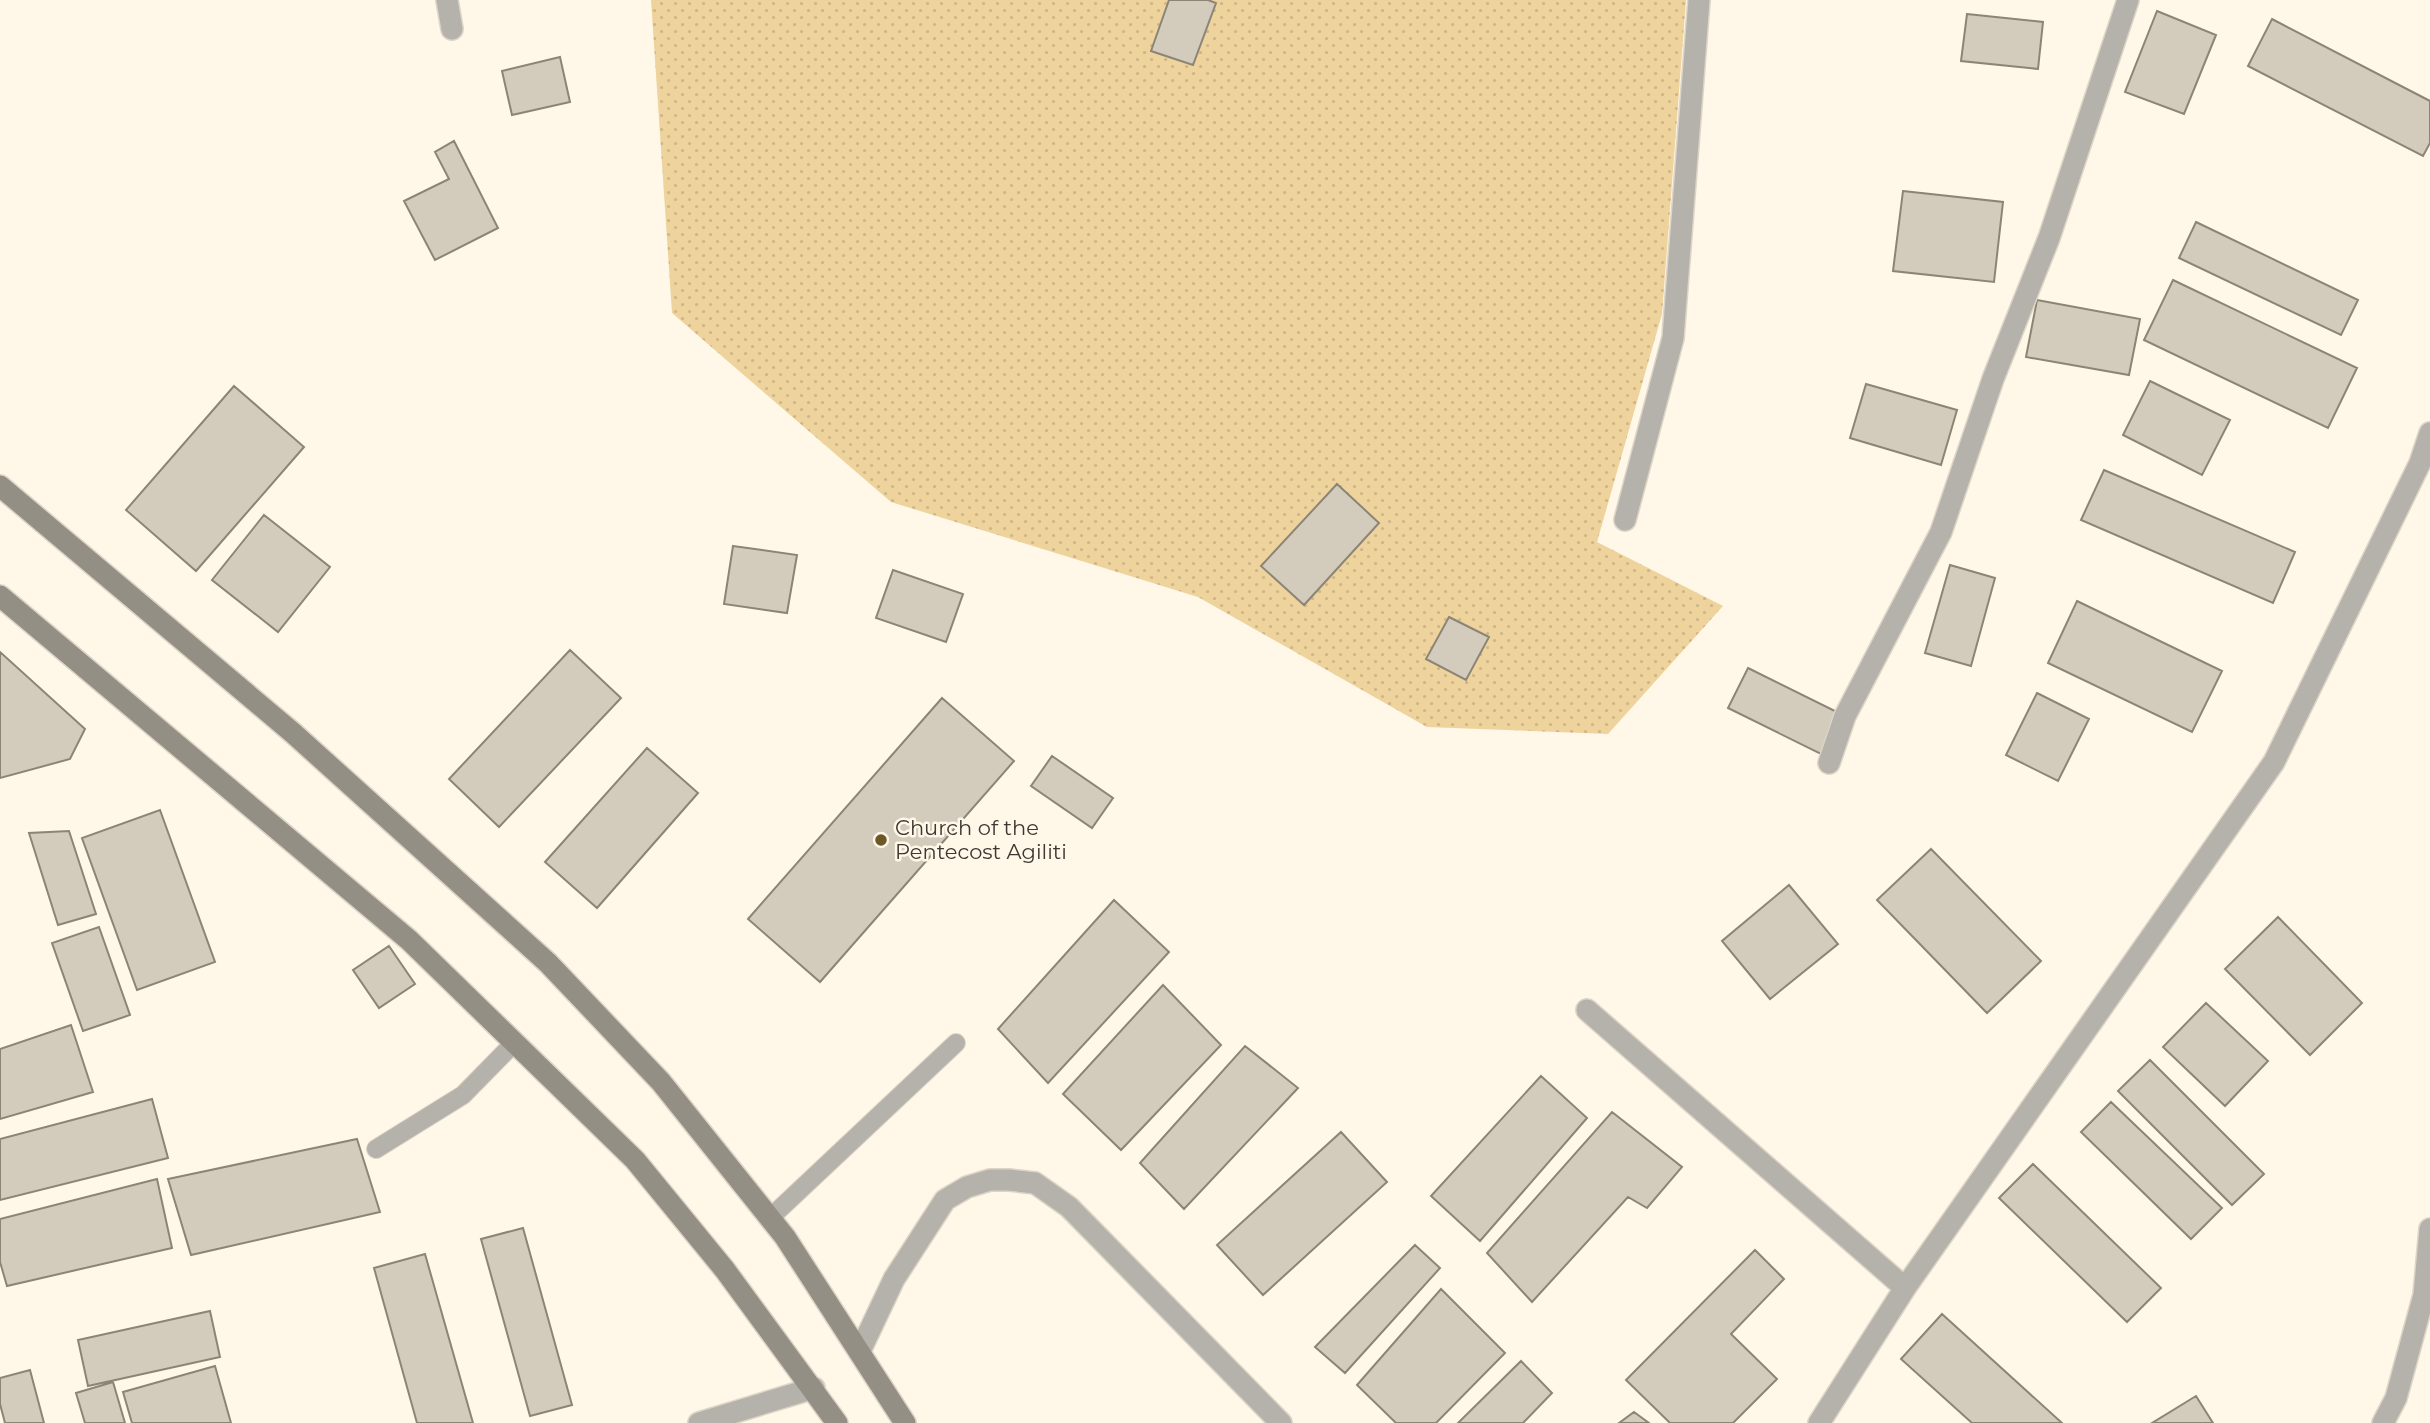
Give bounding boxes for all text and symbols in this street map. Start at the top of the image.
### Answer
place label: Church of the Pentecost Agiliti [895,815,1067,864]
marker: Church of the Pentecost Agiliti [873,832,889,848]

